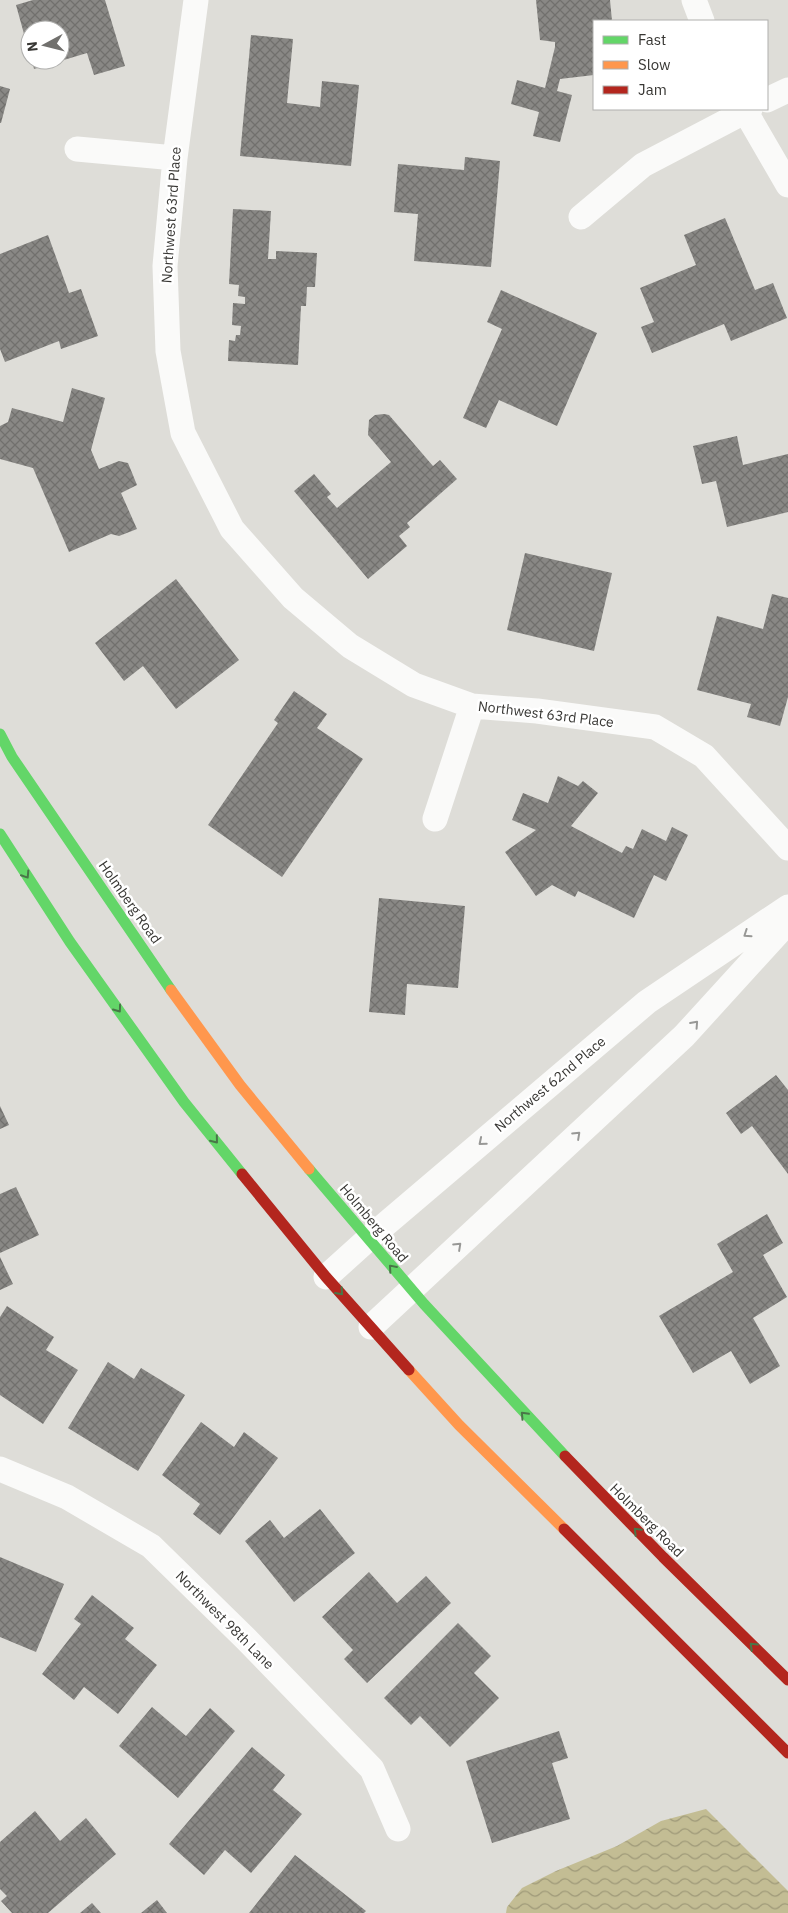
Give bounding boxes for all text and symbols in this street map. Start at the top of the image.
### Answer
north arrow [20,20,70,70]
legend [593,20,768,110]
text: Fast [638,30,666,49]
text: N [23,40,42,53]
text: Slow [638,55,671,74]
text: Jam [638,80,667,99]
street label: Northwest 63rd Place [157,146,185,284]
street label: Northwest 63rd Place [477,697,615,731]
street label: Holmberg Road [95,857,165,947]
one-way arrow [20,870,30,879]
one-way arrow [744,928,753,938]
one-way arrow [112,1003,121,1013]
one-way arrow [689,1020,698,1029]
street label: Northwest 62nd Place [491,1032,610,1136]
one-way arrow [571,1132,580,1141]
one-way arrow [209,1134,217,1143]
one-way arrow [479,1136,488,1145]
street label: Holmberg Road [336,1180,412,1266]
one-way arrow [452,1243,461,1252]
one-way arrow [388,1265,397,1274]
one-way arrow [334,1287,343,1296]
one-way arrow [521,1411,530,1420]
street label: Holmberg Road [606,1479,688,1561]
one-way arrow [634,1528,643,1537]
street label: Northwest 98th Lane [172,1567,278,1673]
one-way arrow [750,1642,759,1651]

